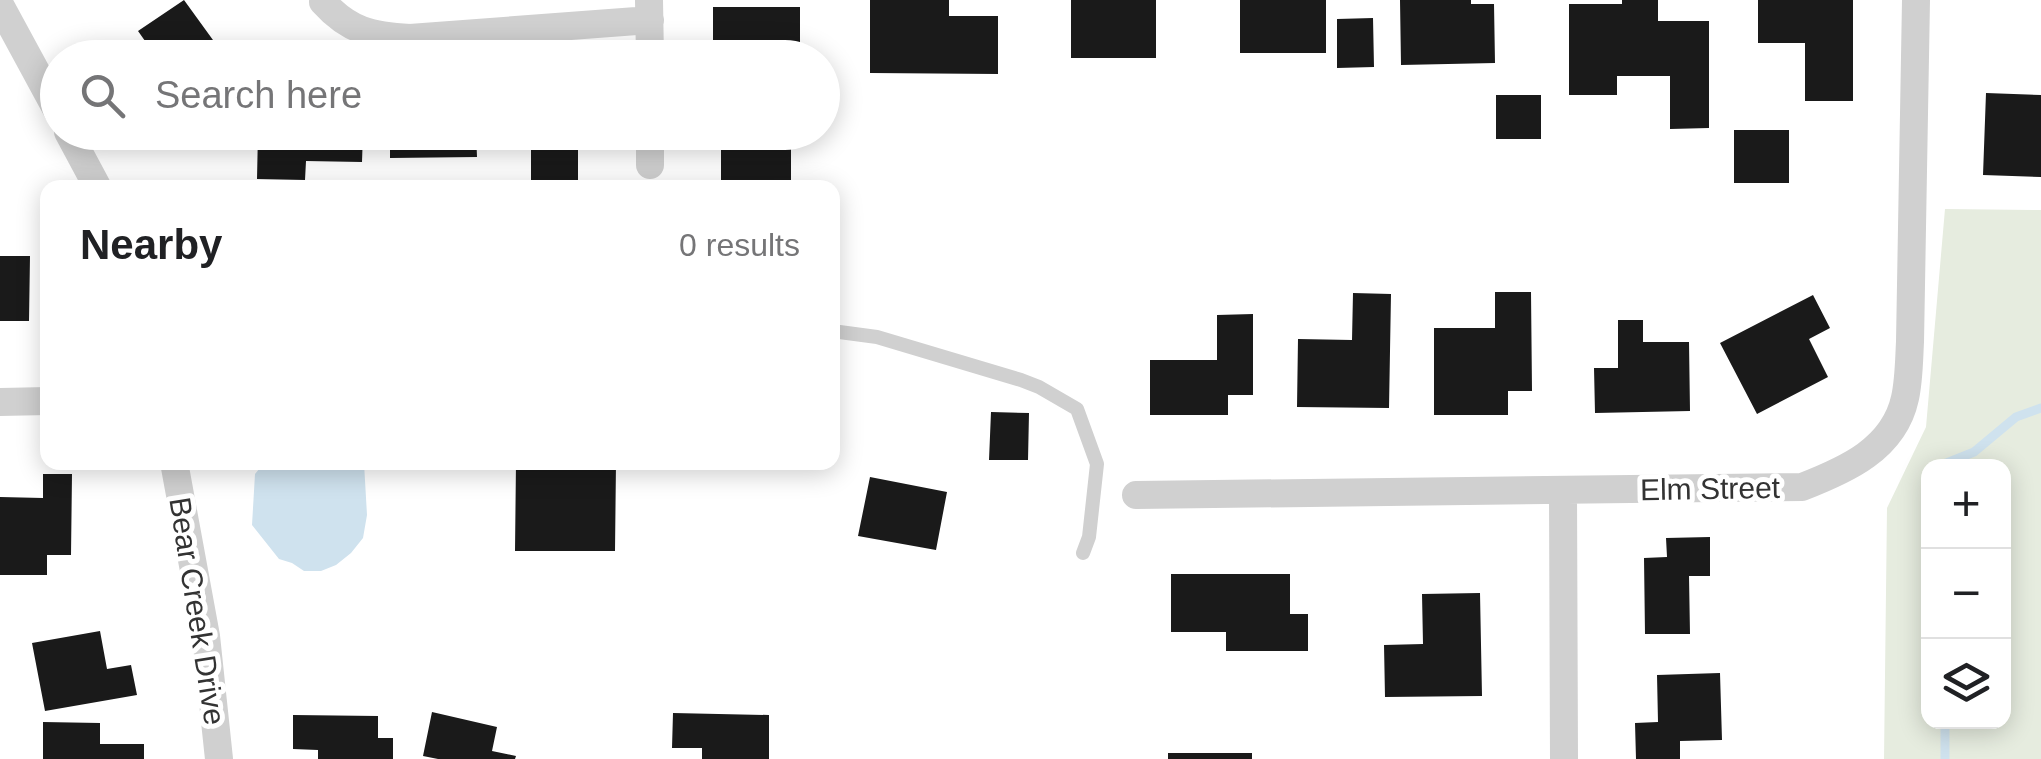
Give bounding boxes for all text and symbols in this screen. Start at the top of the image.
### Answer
search box [40,40,840,150]
icon: search [75,68,130,123]
text: Search here [155,74,362,116]
text: Nearby [80,221,222,268]
text: 0 results [679,227,800,263]
map controls [1921,459,2011,729]
button: + [1921,459,2011,549]
street label: Elm Street [1640,471,1781,506]
street label: Bear Creek Drive [163,495,232,727]
button: − [1921,549,2011,639]
button: layers [1921,639,2011,729]

